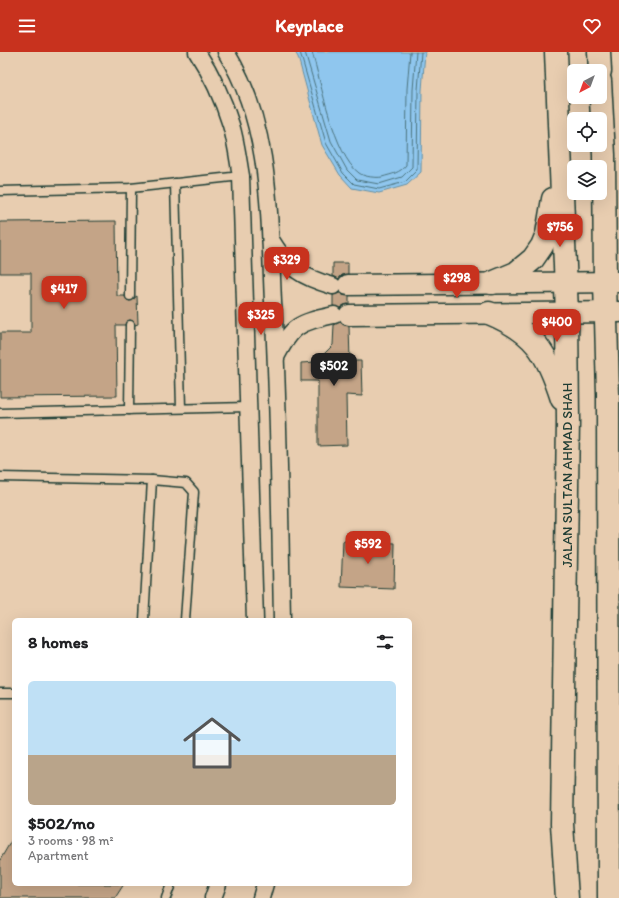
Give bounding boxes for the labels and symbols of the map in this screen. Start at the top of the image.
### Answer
north arrow [567,64,607,104]
pin: $756 [536,214,584,248]
pin: $329 [263,247,311,281]
pin: $298 [433,265,481,299]
pin: $417 [40,276,88,310]
pin: $325 [237,302,285,336]
pin: $400 [533,309,581,343]
pin: $502 [310,353,358,387]
street label: JALAN SULTAN AHMAD SHAH [559,383,576,567]
pin: $592 [344,531,392,565]

